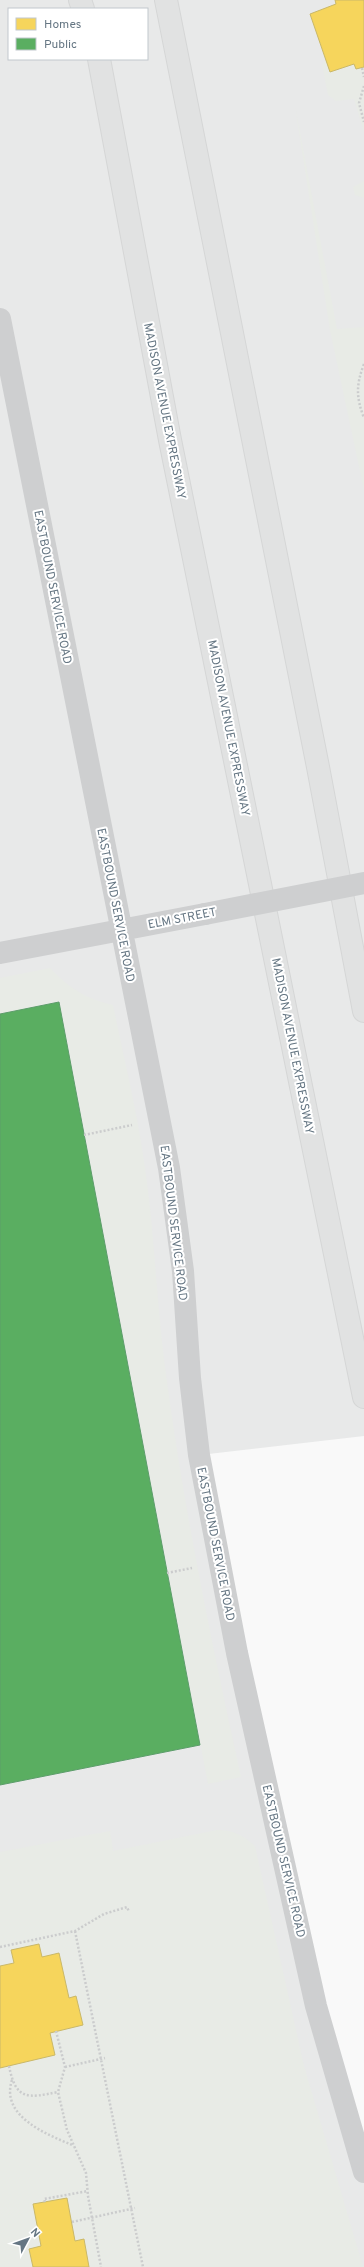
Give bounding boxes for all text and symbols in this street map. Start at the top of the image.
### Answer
legend [8,8,148,60]
text: Homes [44,17,81,33]
text: Public [44,37,77,53]
street label: MADISON AVENUE EXPRESSWAY [139,322,189,501]
street label: EASTBOUND SERVICE ROAD [29,509,75,666]
street label: MADISON AVENUE EXPRESSWAY [203,639,253,818]
street label: EASTBOUND SERVICE ROAD [92,827,138,984]
street label: ELM STREET [147,905,218,933]
street label: MADISON AVENUE EXPRESSWAY [267,957,317,1136]
street label: EASTBOUND SERVICE ROAD [156,1144,190,1302]
street label: EASTBOUND SERVICE ROAD [192,1466,238,1623]
street label: EASTBOUND SERVICE ROAD [258,1783,308,1939]
north arrow [8,2219,48,2259]
text: N [27,2226,43,2241]

